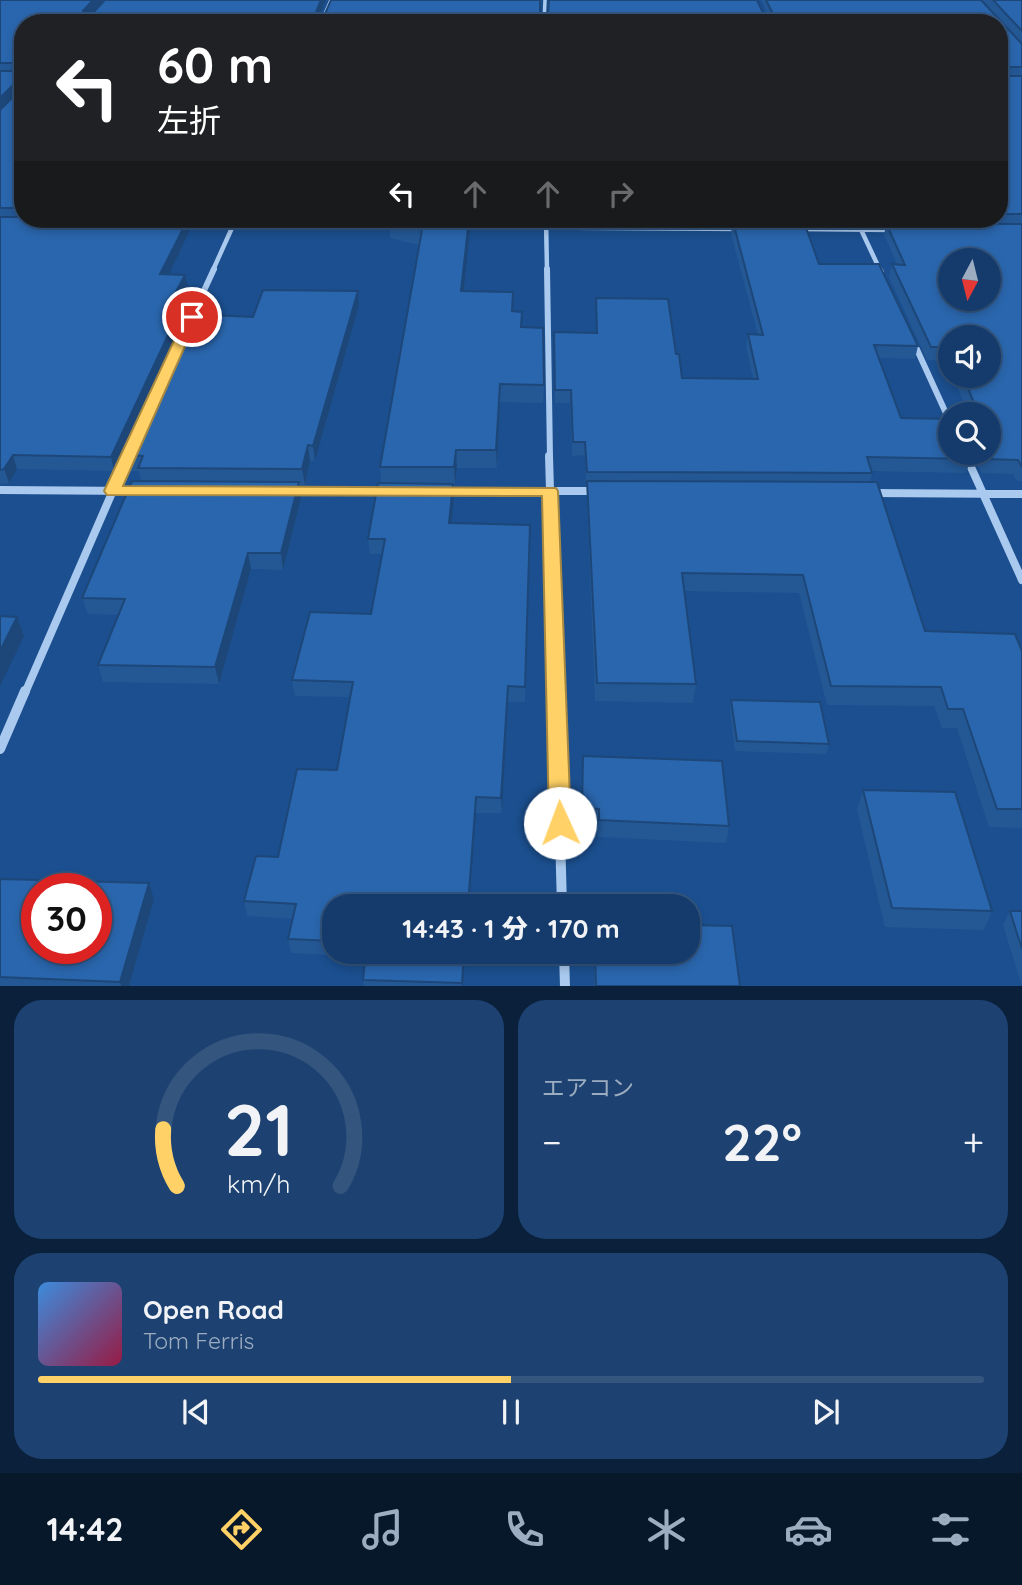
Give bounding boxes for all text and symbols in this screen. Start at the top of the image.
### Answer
text: 60 m [157,34,273,95]
icon: left [42,42,133,133]
text: 左折 [157,100,221,140]
icon: left [383,175,421,213]
icon: ahead [456,175,494,213]
icon: ahead [529,175,567,213]
icon: right [602,175,640,213]
north arrow [938,248,1001,312]
map controls [938,248,1001,465]
pin [162,287,222,347]
icon: arrive [173,298,211,336]
button: sound [938,325,1001,388]
button: search [938,402,1001,465]
position arrow [523,786,597,860]
speed limit sign: 30 [21,873,112,964]
text: 14:43 · 1 分 · 170 m [402,912,620,945]
text: エアコン [542,1073,634,1102]
text: 21 [224,1083,294,1174]
text: 22° [722,1109,802,1174]
text: − [542,1118,562,1166]
text: + [963,1118,984,1166]
text: km/h [227,1167,291,1198]
text: Open Road [143,1293,284,1326]
text: Tom Ferris [143,1326,254,1355]
icon: previous [177,1393,215,1431]
icon: pause [492,1393,530,1431]
icon: next [807,1393,845,1431]
icon: directions [217,1505,266,1554]
icon: music [358,1505,407,1554]
icon: phone [500,1505,549,1554]
icon: climate [642,1505,691,1554]
icon: car [784,1505,833,1554]
icon: filters [926,1505,975,1554]
text: 14:42 [46,1509,124,1549]

